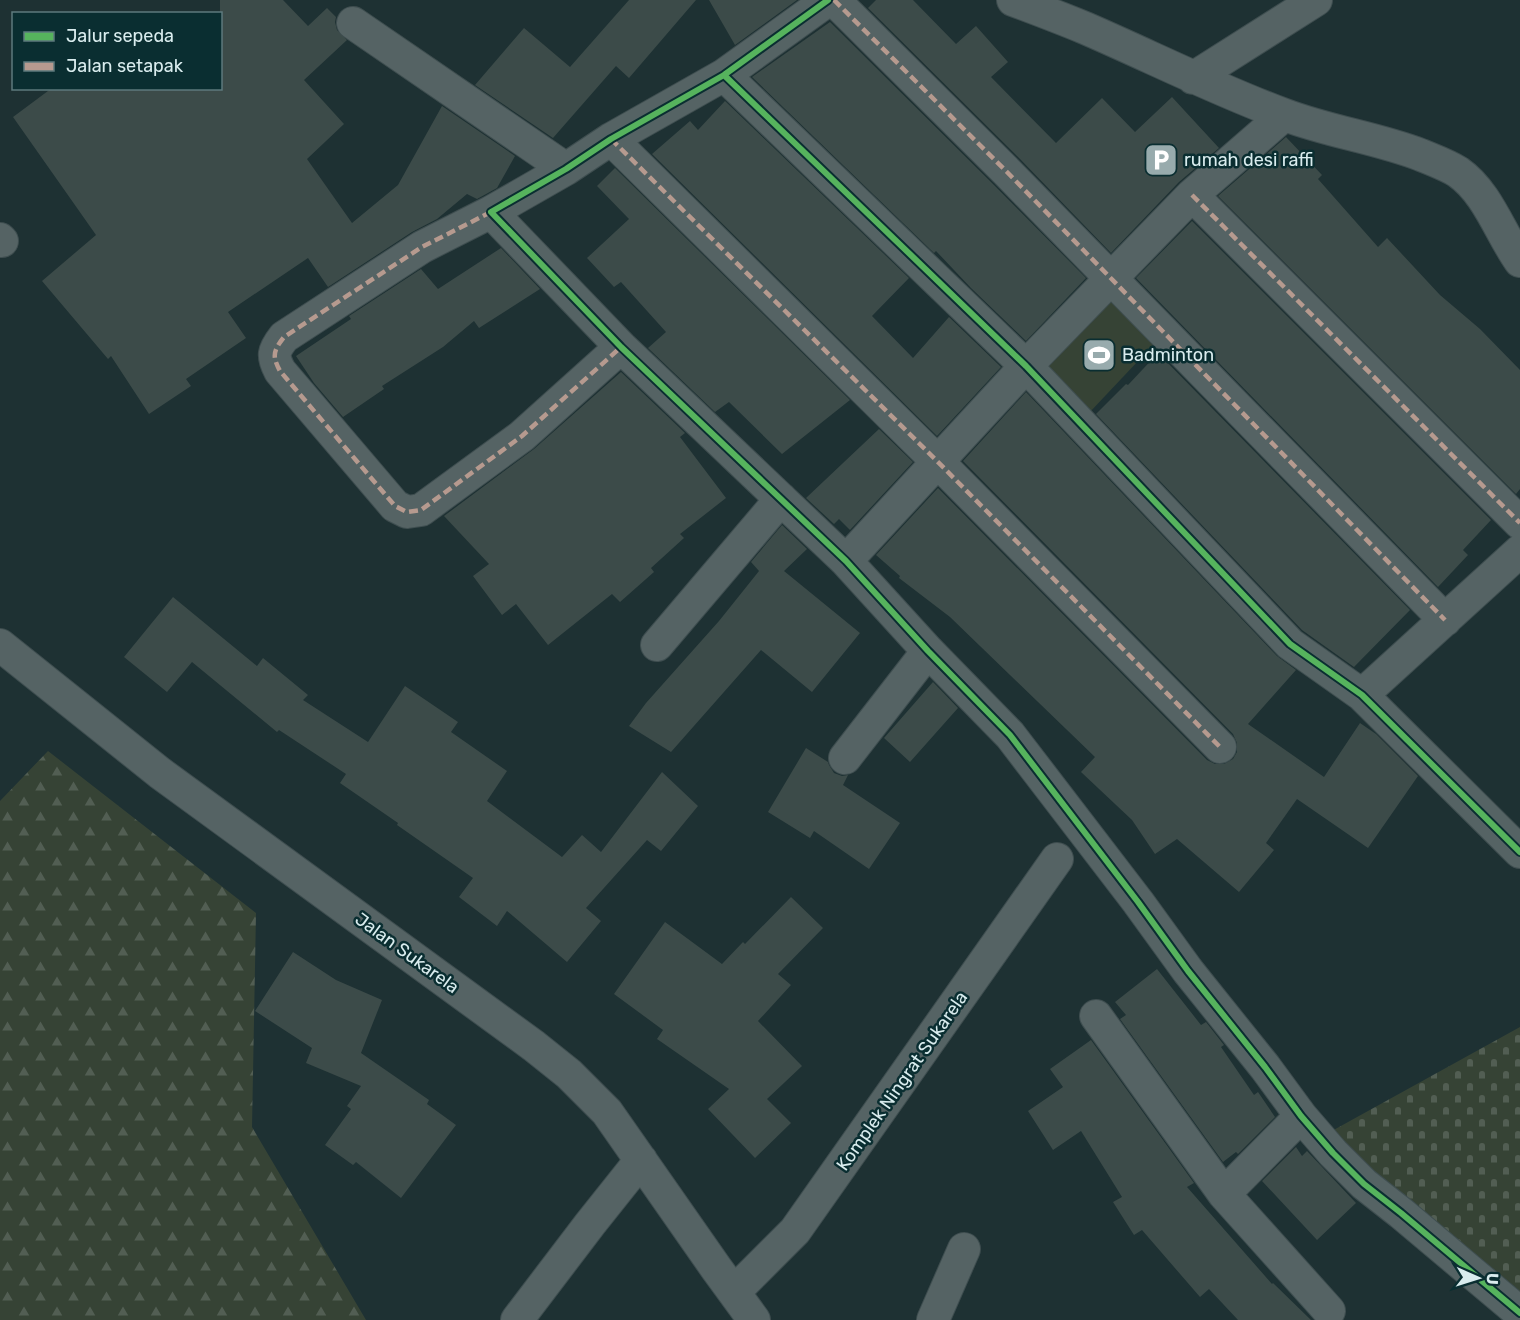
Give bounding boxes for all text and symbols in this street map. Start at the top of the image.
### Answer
legend [12,12,222,90]
text: Jalur sepeda [66,25,174,47]
text: Jalan setapak [66,55,184,77]
parking icon: rumah desi raffi [1143,142,1179,178]
place label: rumah desi raffi [1184,149,1314,171]
sports icon: Badminton [1081,337,1117,373]
place label: Badminton [1122,344,1214,366]
street label: Jalan Sukarela [351,908,463,998]
street label: Komplek Ningrat Sukarela [832,987,972,1175]
north arrow [1448,1248,1508,1308]
text: U [1483,1272,1502,1285]

